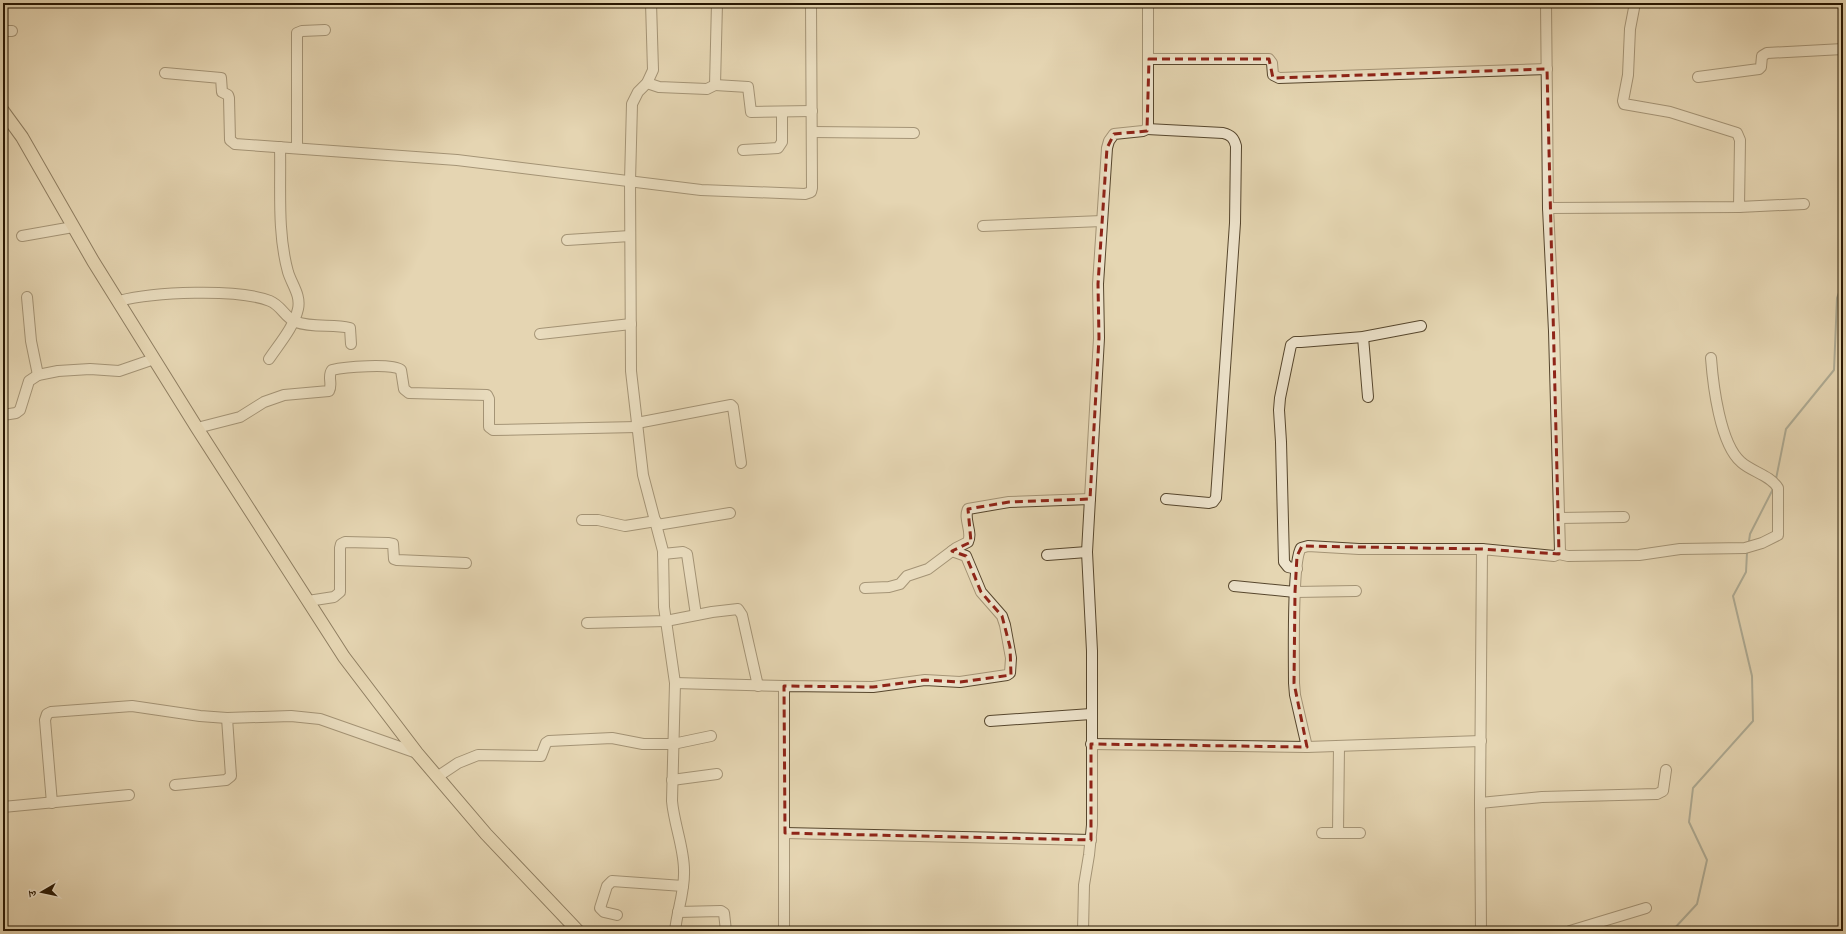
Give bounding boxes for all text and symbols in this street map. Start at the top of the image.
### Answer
north arrow [22,872,62,912]
text: उ [28,888,40,898]

